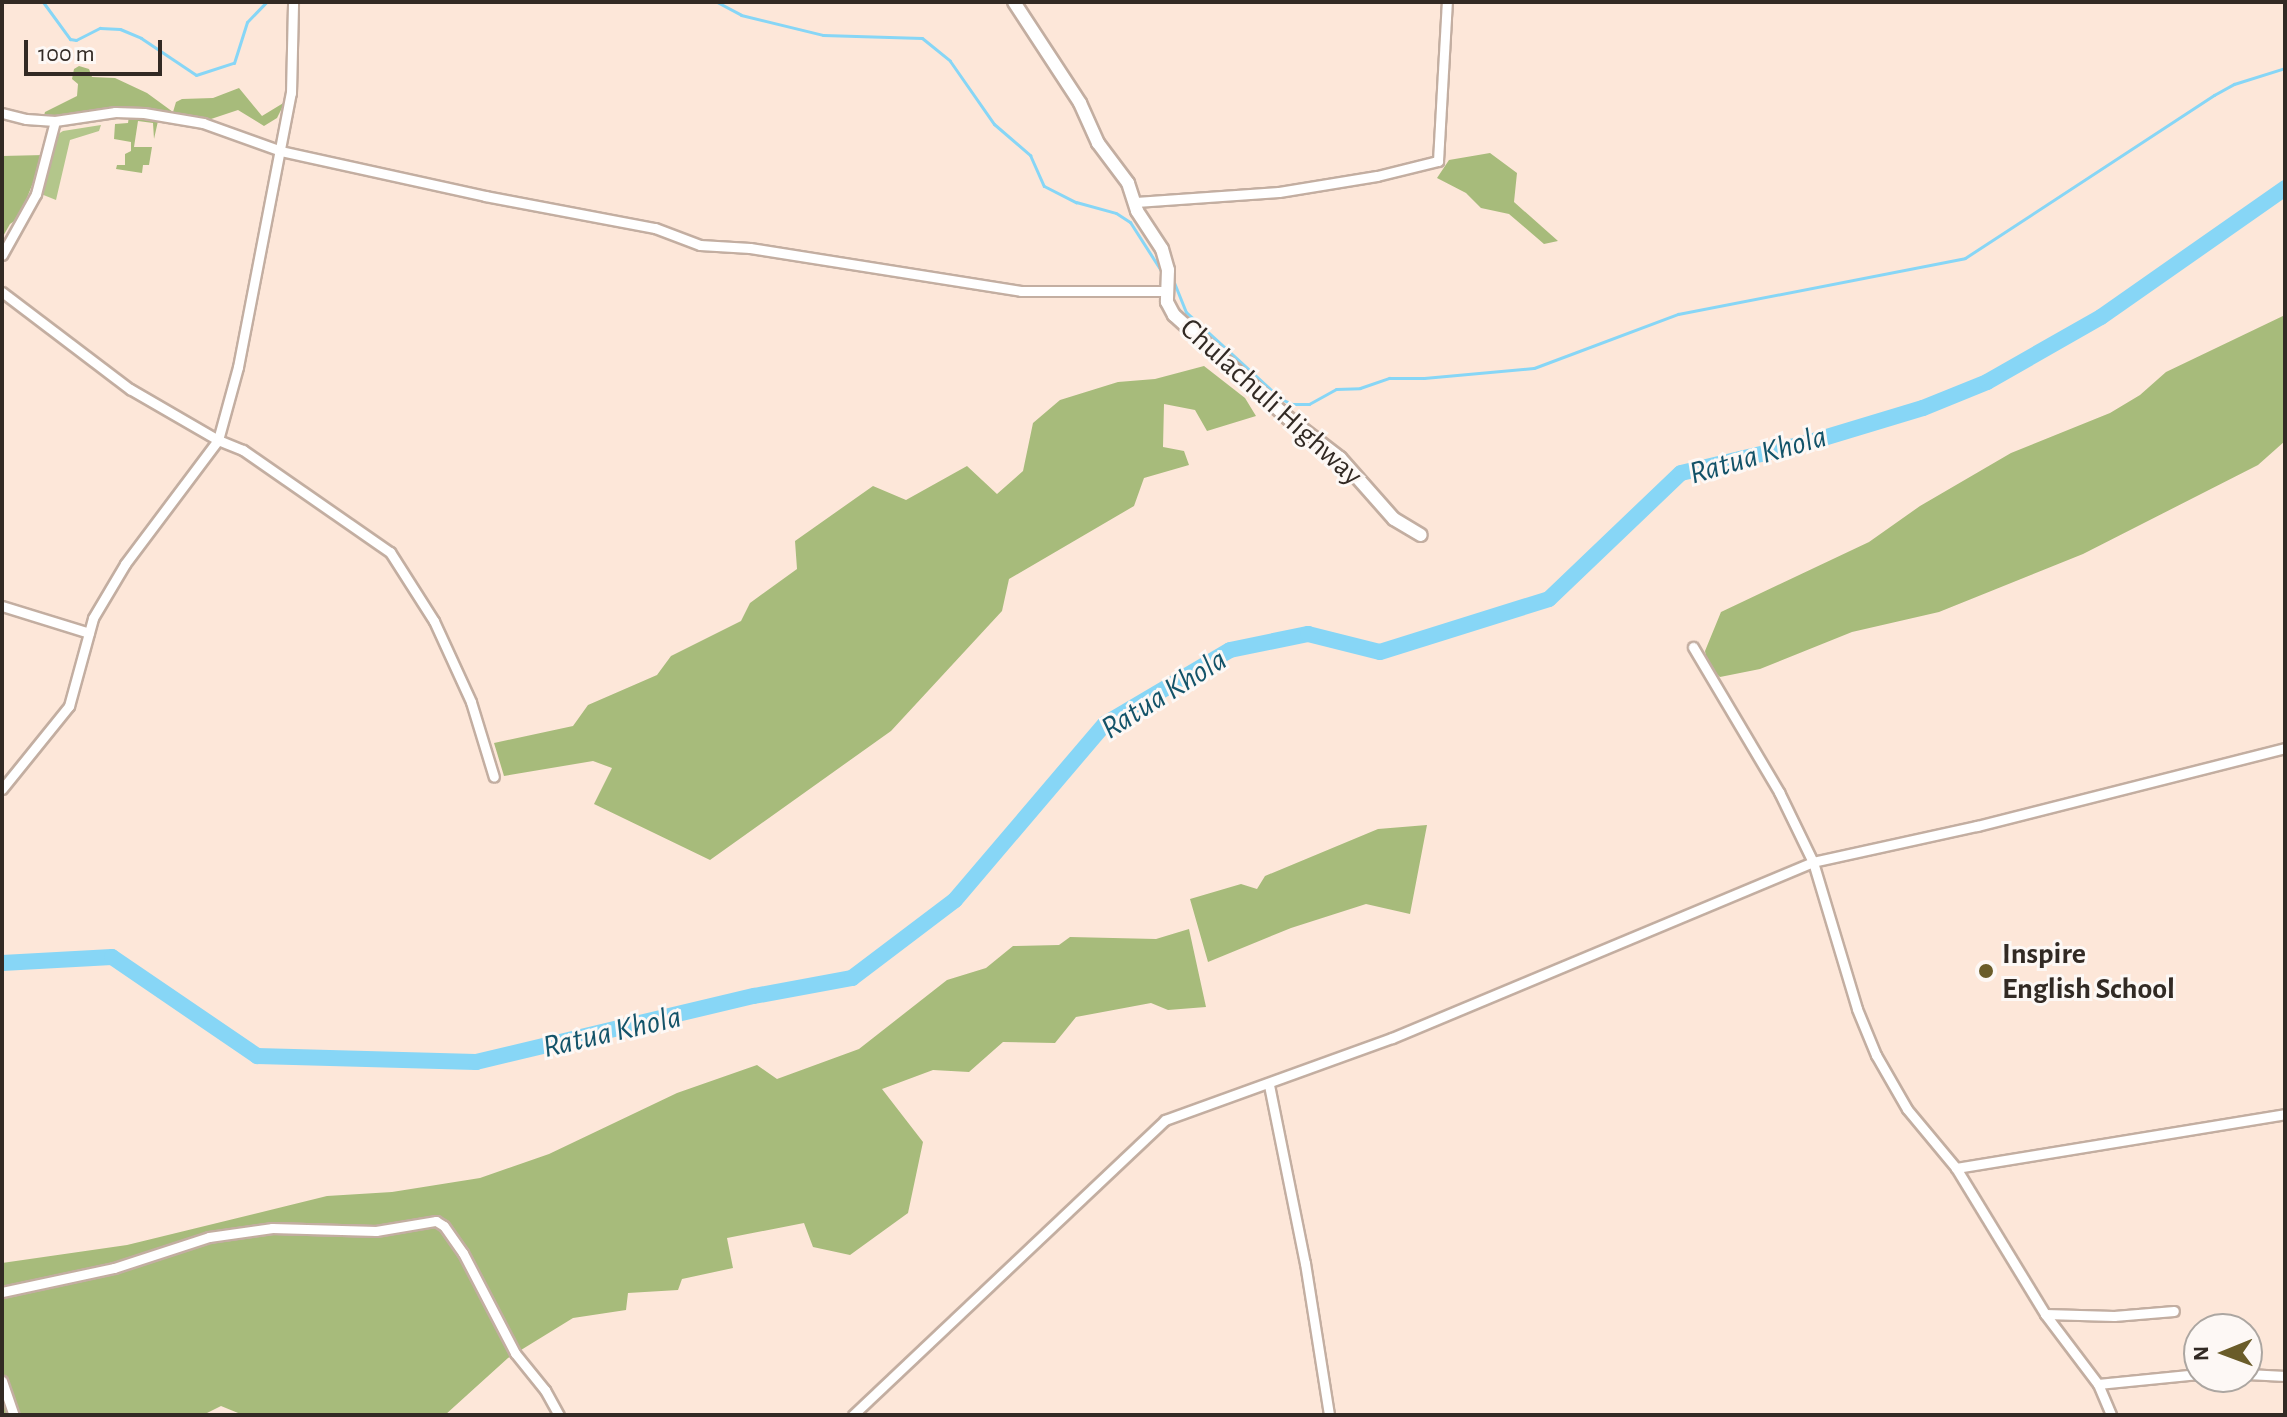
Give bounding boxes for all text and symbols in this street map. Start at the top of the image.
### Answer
scale bar [28,24,166,74]
text: 100 m [38,42,95,66]
street label: Chulachuli Highway [1172,311,1370,493]
water label: Ratua Khola [1685,417,1831,493]
water label: Ratua Khola [1094,640,1234,748]
place label: Inspire English School [2002,936,2175,1006]
marker: Inspire English School [1977,962,1995,980]
water label: Ratua Khola [539,997,685,1067]
north arrow [2183,1313,2263,1393]
text: N [2190,1346,2212,1361]

